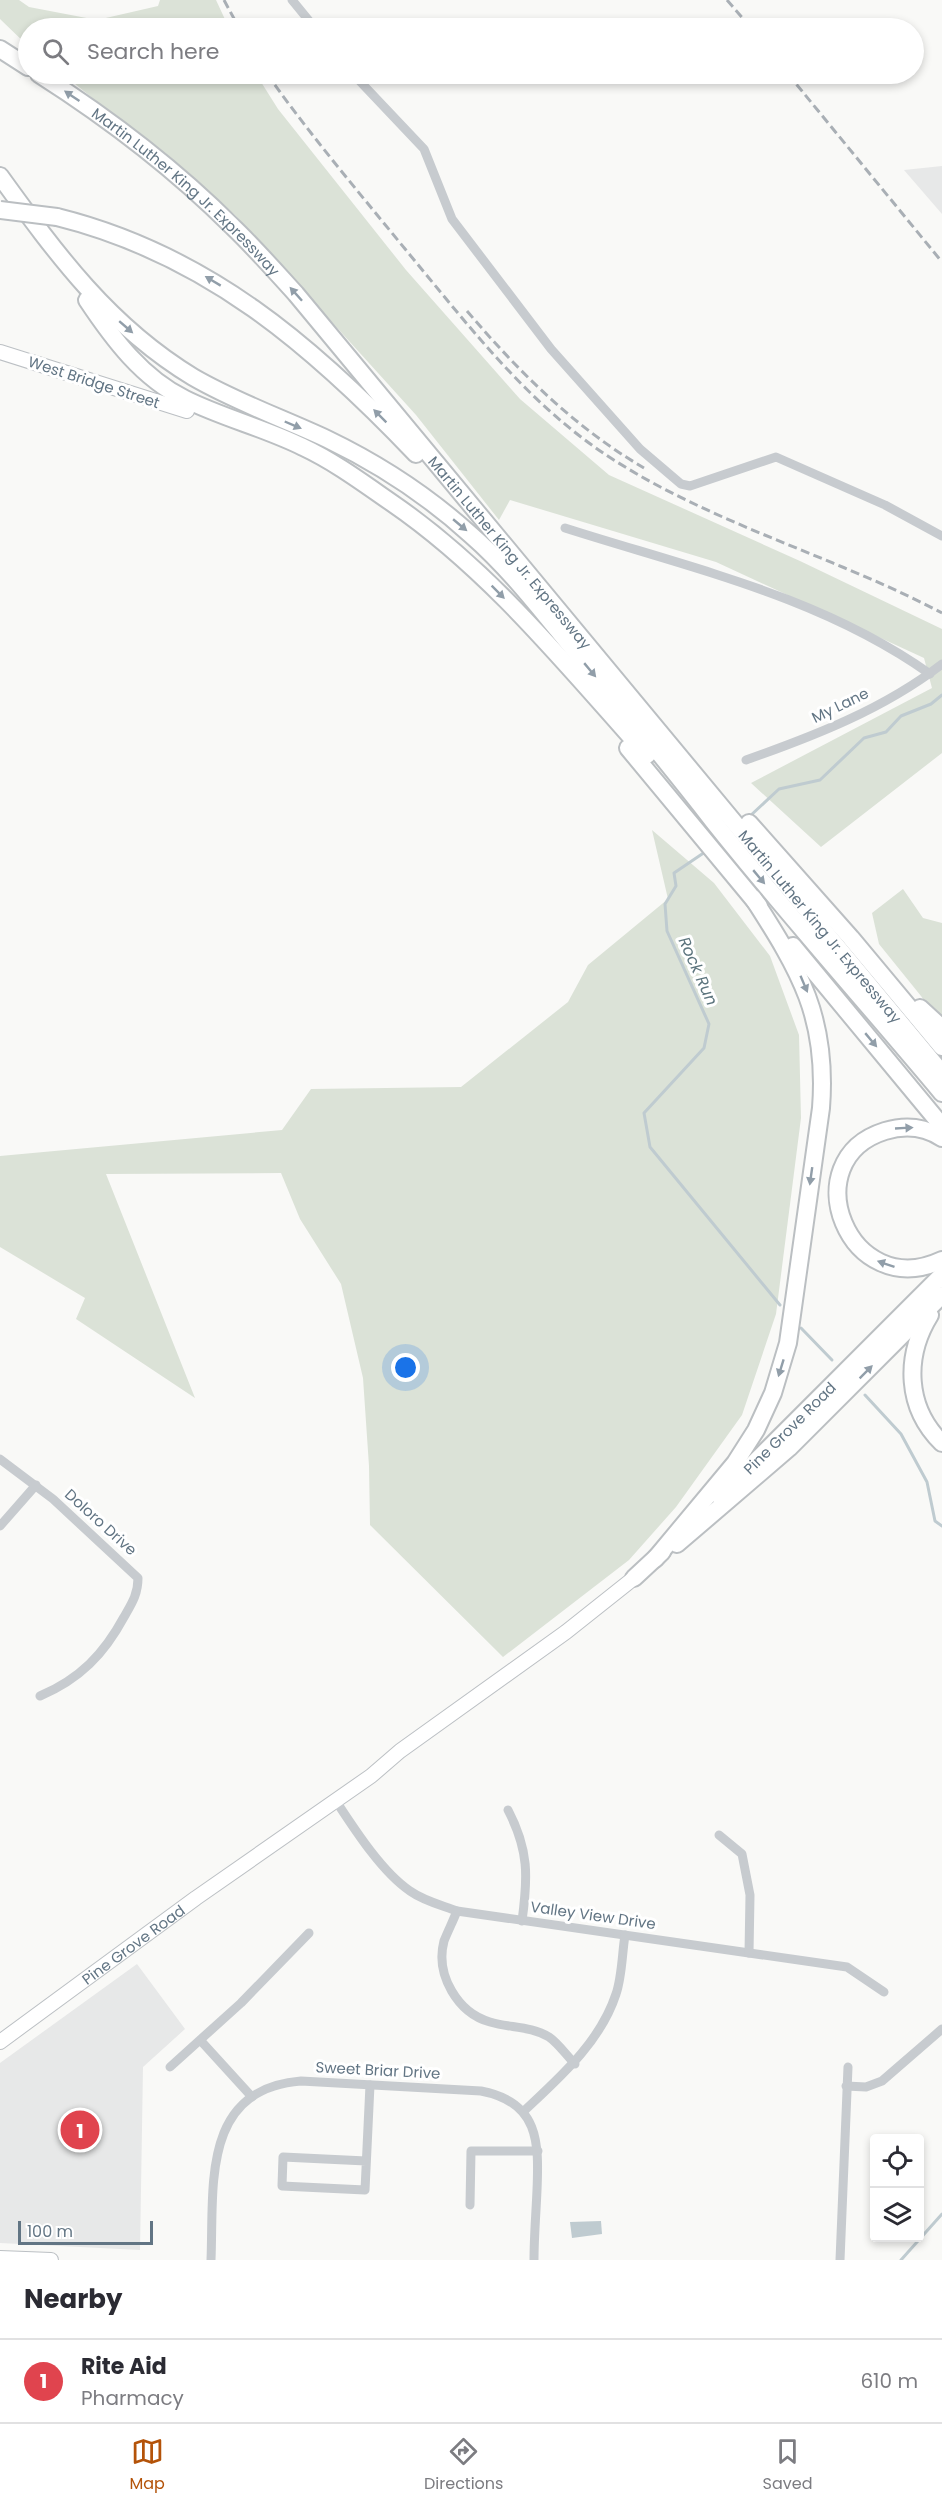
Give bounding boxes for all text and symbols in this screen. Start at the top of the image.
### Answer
search box [18,18,924,84]
icon: search [39,35,72,68]
text: Search here [87,36,220,67]
one-way arrow [65,90,81,102]
street label: Martin Luther King Jr. Expressway [88,102,285,281]
one-way arrow [205,275,221,286]
one-way arrow [290,287,303,302]
one-way arrow [118,320,133,333]
street label: West Bridge Street [25,351,163,413]
one-way arrow [373,409,387,424]
one-way arrow [285,420,303,430]
street label: Martin Luther King Jr. Expressway [424,451,597,654]
one-way arrow [452,518,467,531]
one-way arrow [490,584,504,598]
one-way arrow [584,662,596,677]
street label: My Lane [808,682,872,728]
street label: Martin Luther King Jr. Expressway [734,825,907,1028]
one-way arrow [753,869,766,885]
water label: Rock Run [673,933,723,1009]
one-way arrow [800,975,809,993]
one-way arrow [864,1032,876,1047]
one-way arrow [895,1124,914,1133]
one-way arrow [807,1166,816,1185]
one-way arrow [876,1258,894,1268]
your location [391,1353,420,1382]
one-way arrow [776,1359,785,1377]
one-way arrow [858,1365,872,1379]
street label: Pine Grove Road [738,1377,840,1479]
street label: Doloro Drive [60,1484,142,1560]
street label: Valley View Drive [529,1896,657,1934]
street label: Pine Grove Road [77,1899,189,1989]
street label: Sweet Briar Drive [315,2056,441,2084]
pin: 1 [60,2108,100,2152]
map controls [870,2134,924,2242]
button: locate [870,2134,924,2188]
button: layers [870,2188,924,2242]
scale bar [18,2218,153,2246]
text: 100 m [27,2220,73,2243]
text: Nearby [24,2281,122,2317]
text: Rite Aid [81,2351,167,2382]
text: 1 [40,2367,47,2395]
text: 610 m [860,2367,918,2395]
text: Pharmacy [81,2384,184,2412]
tab: Map [130,2435,165,2496]
tab: Directions [424,2435,503,2496]
tab: Saved [763,2435,812,2496]

